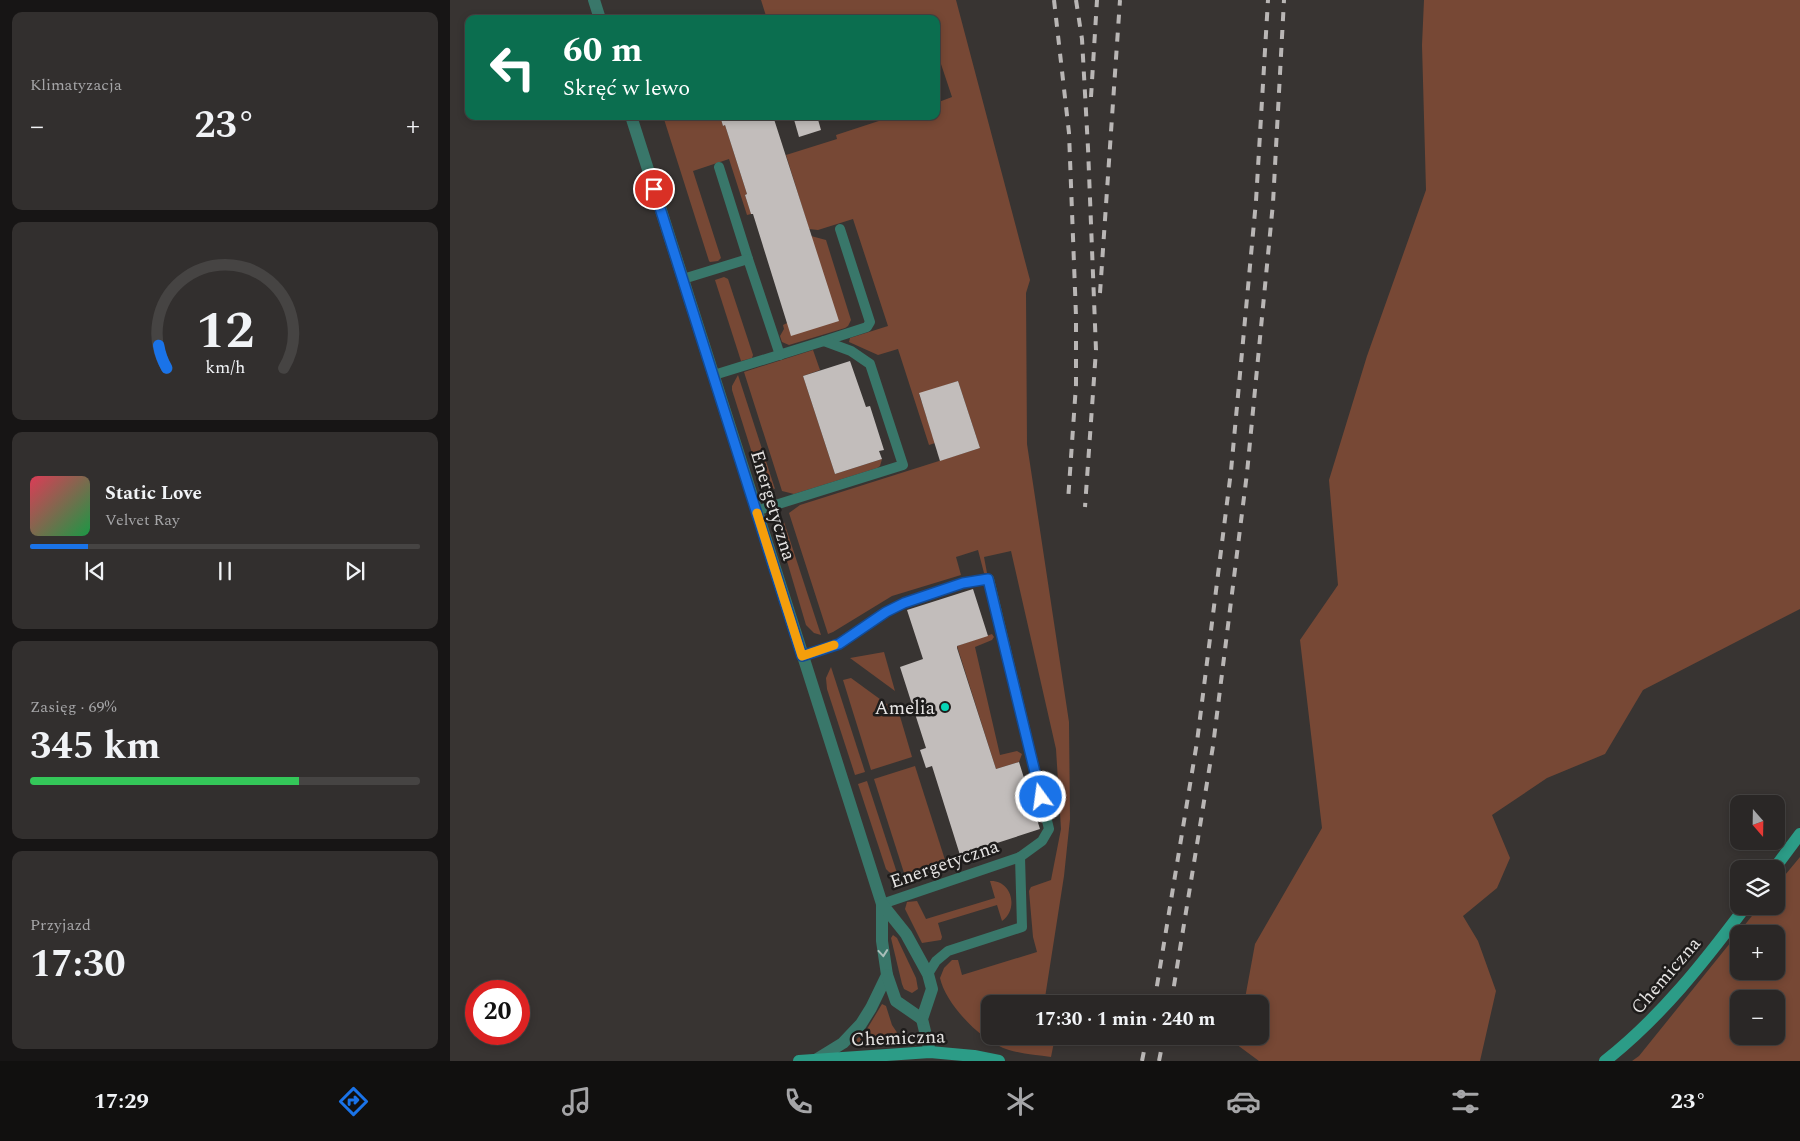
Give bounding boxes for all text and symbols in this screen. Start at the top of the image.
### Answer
text: 60 m [563,24,643,77]
icon: left [480,35,545,100]
text: Skręć w lewo [563,72,690,105]
text: Klimatyzacja [30,73,122,97]
text: 23° [194,97,256,155]
text: − [30,105,44,148]
text: + [406,105,420,148]
pin [633,168,675,210]
icon: arrive [640,175,668,203]
text: 12 [196,292,254,371]
text: km/h [205,354,245,381]
street label: Energetyczna [742,447,803,565]
text: Static Love [105,479,202,508]
text: Velvet Ray [105,508,180,532]
icon: previous [81,557,109,585]
icon: pause [211,557,239,585]
icon: next [341,557,369,585]
place label: Amelia [874,694,936,723]
text: Zasięg · 69% [30,695,117,719]
marker: Amelia [939,701,951,713]
text: 345 km [30,718,161,776]
position arrow [1014,770,1066,822]
north arrow [1730,795,1785,850]
map controls [1730,795,1785,1045]
street label: Energetyczna [886,832,1004,897]
button: layers [1730,860,1785,915]
text: Przyjazd [30,913,91,937]
button: + [1730,925,1785,980]
street label: Chemiczna [1624,930,1709,1021]
text: 17:30 [30,936,125,994]
one-way arrow [877,949,888,957]
speed limit sign: 20 [465,980,530,1045]
button: − [1730,990,1785,1045]
text: 17:30 · 1 min · 240 m [1035,1005,1215,1034]
street label: Chemiczna [850,1022,947,1055]
icon: directions [336,1084,371,1119]
icon: music [559,1084,594,1119]
icon: phone [781,1084,816,1119]
icon: climate [1003,1084,1038,1119]
icon: car [1226,1084,1261,1119]
icon: filters [1448,1084,1483,1119]
text: 17:29 [94,1085,149,1118]
text: 23° [1671,1085,1706,1118]

